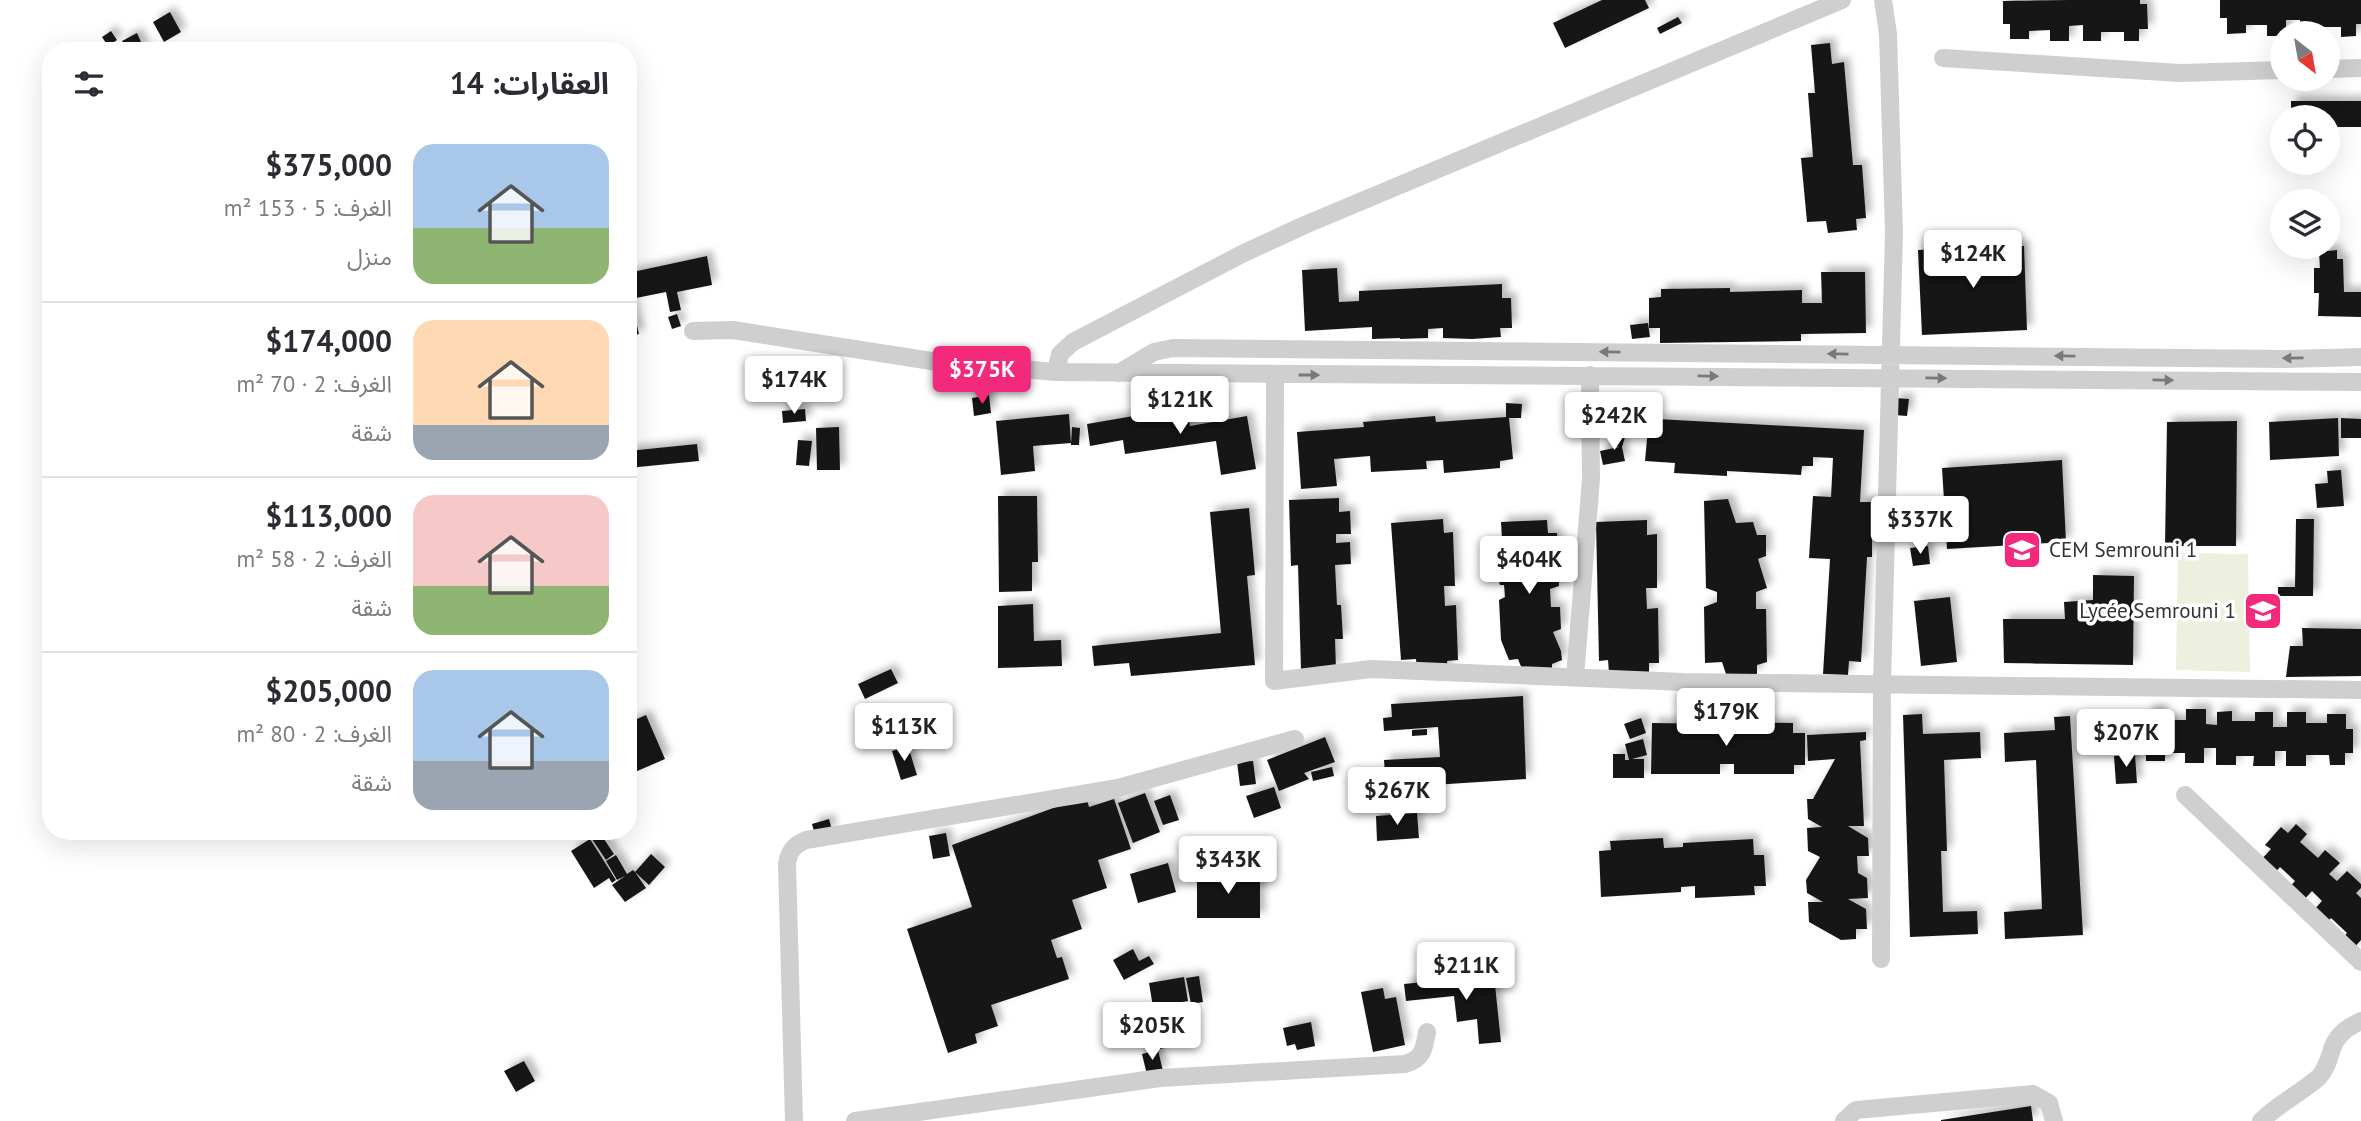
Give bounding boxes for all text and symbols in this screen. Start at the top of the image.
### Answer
north arrow [2270,21,2340,91]
map controls [2270,21,2340,259]
text: العقارات: 14 [450,63,609,102]
icon: filters [70,65,108,103]
button: locate [2270,105,2340,175]
text: $375,000 [265,145,392,184]
icon: home [469,172,553,256]
button: layers [2270,189,2340,259]
text: الغرف: 5 · 153 m² [224,193,392,222]
pin: $124K [1924,230,2022,290]
text: $124K [1940,238,2006,267]
text: منزل [347,242,392,271]
text: $174,000 [265,321,392,360]
pin: $375K [933,346,1031,406]
one-way arrow [1599,346,1621,357]
icon: home [469,348,553,432]
one-way arrow [1827,348,1849,360]
one-way arrow [2054,350,2076,362]
one-way arrow [2282,353,2304,364]
text: $375K [949,354,1015,383]
pin: $174K [745,356,843,416]
text: $174K [761,364,827,393]
text: الغرف: 2 · 70 m² [236,369,392,398]
one-way arrow [1299,369,1321,381]
one-way arrow [1698,370,1720,382]
one-way arrow [1925,372,1947,384]
one-way arrow [2153,374,2175,386]
pin: $121K [1131,376,1229,436]
text: $121K [1147,384,1213,413]
pin: $242K [1565,392,1663,452]
text: $242K [1581,400,1647,429]
text: شقة [351,418,392,447]
text: $113,000 [265,496,392,535]
pin: $337K [1871,496,1969,556]
text: $337K [1887,504,1953,533]
icon: home [469,523,553,607]
school or university icon: CEM Semrouni 1 [2001,529,2043,571]
pin: $404K [1480,536,1578,596]
place label: CEM Semrouni 1 [2049,536,2197,563]
text: الغرف: 2 · 58 m² [236,544,392,573]
text: $404K [1496,544,1562,573]
school or university icon: Lycée Semrouni 1 [2242,590,2284,632]
text: شقة [351,593,392,622]
place label: Lycée Semrouni 1 [2079,597,2236,624]
text: $205,000 [265,671,392,710]
pin: $179K [1677,688,1775,748]
text: $179K [1693,696,1759,725]
icon: home [469,698,553,782]
pin: $113K [855,704,953,763]
pin: $207K [2077,710,2175,769]
text: $113K [871,711,937,740]
text: $207K [2093,717,2159,746]
text: الغرف: 2 · 80 m² [236,719,392,748]
text: شقة [351,768,392,797]
pin: $267K [1348,768,1446,827]
text: $267K [1364,775,1430,804]
pin: $343K [1179,836,1277,896]
text: $343K [1195,844,1261,873]
pin: $211K [1417,942,1515,1002]
text: $211K [1433,950,1499,979]
pin: $205K [1103,1002,1201,1062]
text: $205K [1119,1010,1185,1039]

